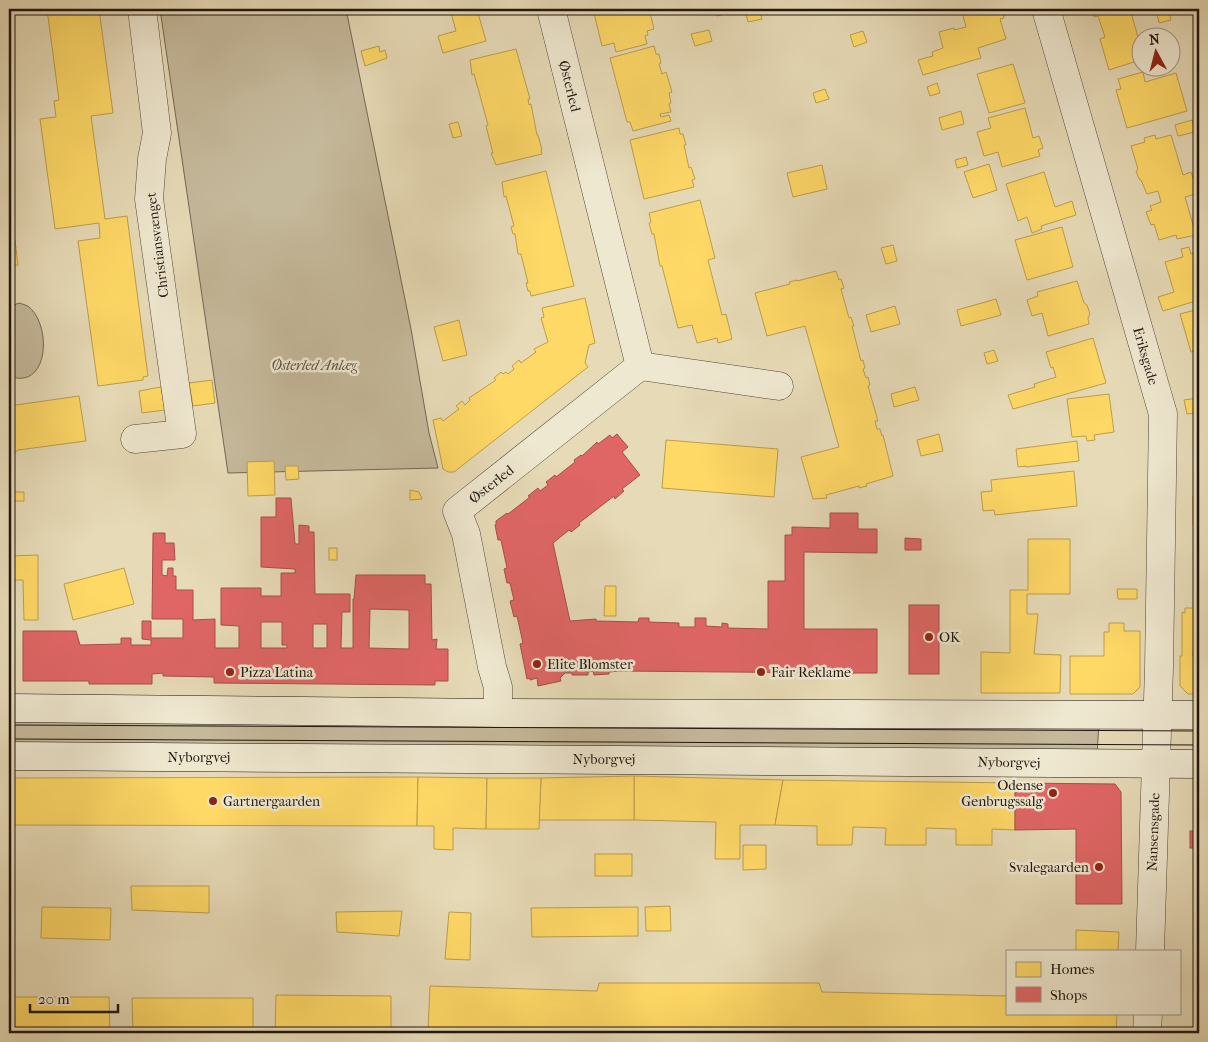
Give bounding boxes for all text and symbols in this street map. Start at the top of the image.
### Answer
north arrow [1130,28,1180,78]
text: N [1148,30,1161,49]
street label: Østerled [555,59,584,114]
street label: Christiansvænget [143,191,172,299]
street label: Eriksgade [1129,325,1162,387]
park label: Østerled Anlæg [271,357,357,374]
street label: Østerled [465,461,517,507]
place label: OK [939,629,961,646]
marker: OK [923,631,935,643]
place label: Elite Blomster [547,656,633,673]
marker: Elite Blomster [531,658,543,670]
place label: Pizza Latina [240,664,314,681]
place label: Fair Reklame [771,664,851,681]
marker: Pizza Latina [224,666,236,678]
marker: Fair Reklame [755,666,767,678]
street label: Nyborgvej [168,749,230,766]
street label: Nyborgvej [573,751,635,768]
street label: Nyborgvej [977,753,1041,772]
place label: Odense Genbrugssalg [961,777,1044,810]
marker: Odense Genbrugssalg [1047,787,1059,799]
street label: Nansensgade [1144,792,1163,872]
place label: Gartnergaarden [223,793,320,810]
marker: Gartnergaarden [207,795,219,807]
place label: Svalegaarden [1009,859,1089,876]
marker: Svalegaarden [1093,861,1105,873]
legend [1006,950,1180,1014]
text: Homes [1050,960,1095,978]
scale bar [30,982,118,1014]
text: Shops [1050,986,1088,1004]
text: 20 m [38,990,70,1008]

